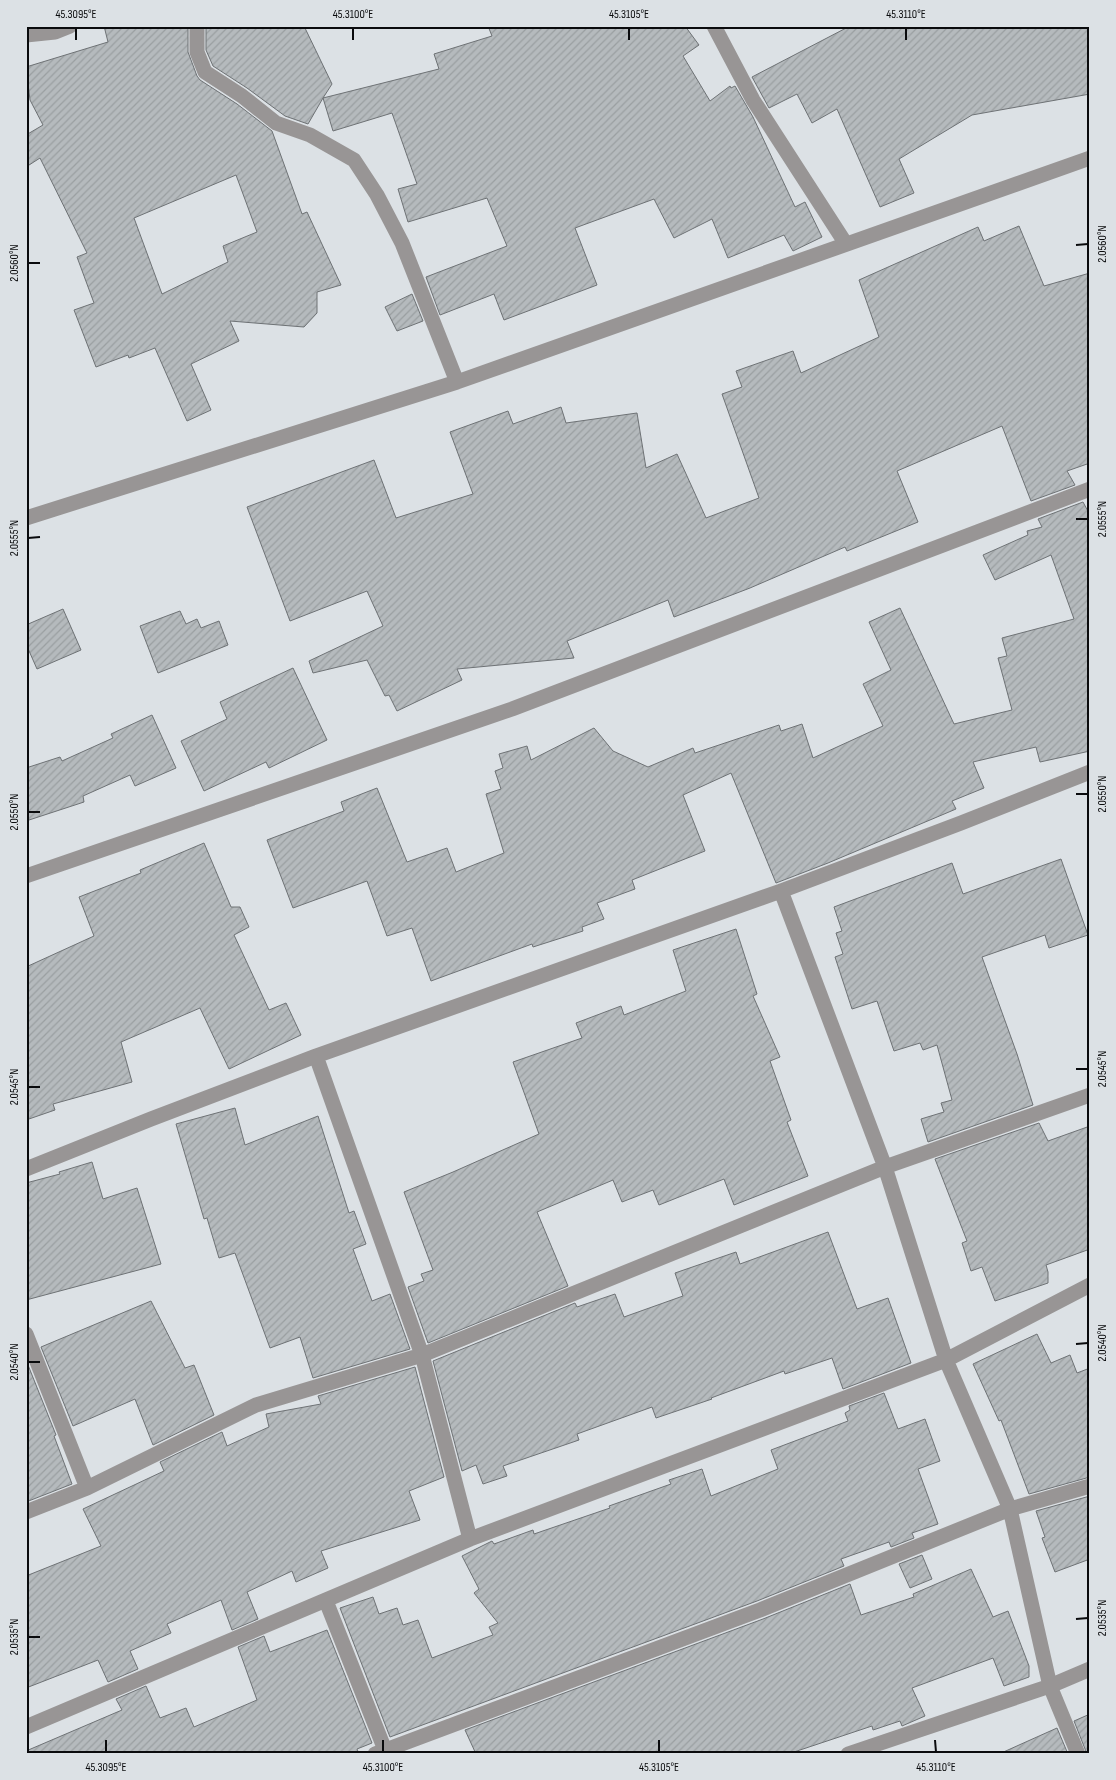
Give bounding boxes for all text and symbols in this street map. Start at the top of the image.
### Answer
text: 45.3095°E [55,7,97,22]
text: 45.3100°E [333,7,373,22]
text: 45.3105°E [609,7,649,22]
text: 45.3110°E [886,7,926,22]
text: 2.0560°N [1095,225,1110,263]
text: 2.0560°N [7,244,22,282]
text: 2.0555°N [1095,501,1110,537]
text: 2.0555°N [7,520,22,556]
text: 2.0550°N [1095,776,1110,812]
text: 2.0550°N [7,794,22,830]
text: 2.0545°N [1095,1051,1110,1087]
text: 2.0545°N [7,1069,22,1105]
text: 2.0540°N [1095,1324,1110,1362]
text: 2.0540°N [7,1343,22,1381]
text: 2.0535°N [1095,1600,1110,1636]
text: 2.0535°N [7,1619,22,1655]
text: 45.3095°E [85,1760,127,1775]
text: 45.3100°E [363,1760,403,1775]
text: 45.3105°E [639,1760,679,1775]
text: 45.3110°E [916,1760,956,1775]

